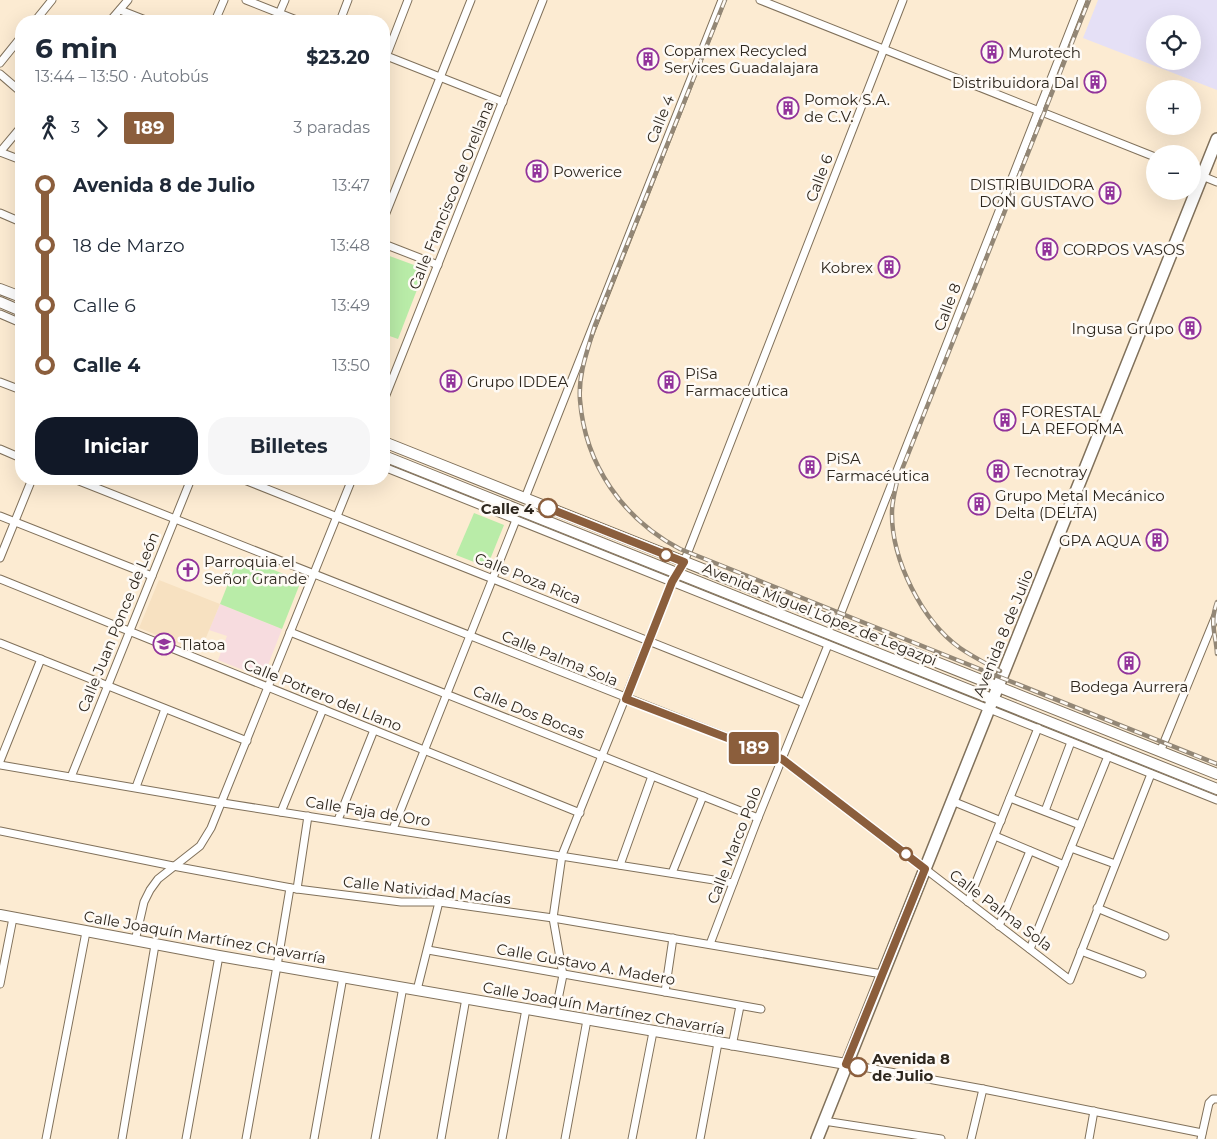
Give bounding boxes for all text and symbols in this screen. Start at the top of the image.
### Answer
map controls [1146,15,1201,200]
button: locate [1146,15,1201,70]
text: 6 min [35,31,118,65]
building icon: Murotech [980,40,1004,64]
place label: Copamex Recycled Services Guadalajara [664,41,819,77]
place label: Murotech [1008,43,1081,62]
text: $23.20 [306,46,370,69]
building icon: Copamex Recycled Services Guadalajara [636,47,660,71]
text: 13:44 – 13:50 · Autobús [35,67,209,86]
building icon: Distribuidora Dal [1083,70,1107,94]
place label: Distribuidora Dal [952,73,1079,92]
button: + [1146,80,1201,135]
place label: Pomok S.A. de C.V. [804,90,890,126]
street label: Calle 4 [642,92,678,146]
building icon: Pomok S.A. de C.V. [776,96,800,120]
street label: Calle Francisco de Orellana [404,98,498,292]
icon: walk [35,114,63,142]
icon: forward [88,114,116,142]
text: 189 [134,117,164,139]
text: 3 [71,118,80,137]
text: 3 paradas [293,118,370,137]
button: − [1146,145,1201,200]
street label: Calle 6 [801,151,837,205]
building icon: Powerice [525,159,549,183]
place label: Powerice [553,162,622,181]
text: Avenida 8 de Julio [73,174,255,197]
place label: DISTRIBUIDORA DON GUSTAVO [970,175,1094,211]
text: 13:47 [333,176,370,195]
building icon: DISTRIBUIDORA DON GUSTAVO [1098,181,1122,205]
text: 18 de Marzo [73,234,185,257]
text: 13:48 [331,236,370,255]
building icon: CORPOS VASOS [1035,237,1059,261]
place label: CORPOS VASOS [1063,240,1185,259]
building icon: Kobrex [877,255,901,279]
place label: Kobrex [820,258,873,277]
street label: Calle 8 [929,280,965,334]
text: Calle 6 [73,294,136,317]
text: 13:49 [332,296,370,315]
building icon: Ingusa Grupo [1178,316,1202,340]
place label: Ingusa Grupo [1072,319,1174,338]
text: Calle 4 [73,354,140,377]
text: 13:50 [332,356,370,375]
place label: PiSa Farmaceutica [685,364,789,400]
building icon: Grupo IDDEA [439,369,463,393]
building icon: PiSa Farmaceutica [657,370,681,394]
place label: Grupo IDDEA [467,372,569,391]
place label: FORESTAL LA REFORMA [1021,402,1124,438]
building icon: FORESTAL LA REFORMA [993,408,1017,432]
button: Iniciar [35,417,198,475]
button: Billetes [208,417,370,475]
place label: PiSA Farmacéutica [826,449,930,485]
building icon: PiSA Farmacéutica [798,455,822,479]
building icon: Tecnotray [986,459,1010,483]
place label: Tecnotray [1014,462,1088,481]
place label: Grupo Metal Mecánico Delta (DELTA) [995,486,1165,522]
building icon: Grupo Metal Mecánico Delta (DELTA) [967,492,991,516]
marker: Calle 4 [538,498,558,518]
place label: Calle 4 [481,499,535,518]
building icon: GPA AQUA [1145,528,1169,552]
street label: Calle Juan Ponce de León [73,529,163,715]
place label: GPA AQUA [1059,531,1141,550]
street label: Calle Poza Rica [472,548,584,608]
unlabelled marker [659,548,673,562]
place label: Parroquia el Señor Grande [204,552,307,588]
church icon: Parroquia el Señor Grande [176,558,200,582]
street label: Avenida Miguel López de Legazpi [700,558,940,670]
street label: Avenida 8 de Julio [969,566,1037,700]
street label: Calle Palma Sola [499,626,621,690]
school or university icon: Tlatoa [152,632,176,656]
place label: Tlatoa [180,635,226,654]
building icon: Bodega Aurrera [1117,651,1141,675]
street label: Calle Potrero del Llano [241,655,405,735]
place label: Bodega Aurrera [1070,677,1188,696]
street label: Calle Dos Bocas [470,681,588,743]
line badge: 189 [725,732,783,764]
text: 189 [739,737,769,759]
street label: Calle Marco Polo [703,783,765,907]
street label: Calle Faja de Oro [304,792,432,830]
unlabelled marker [899,847,913,861]
street label: Calle Palma Sola [946,865,1056,955]
street label: Calle Natividad Macías [342,872,512,908]
street label: Calle Joaquín Martínez Chavarría [82,906,328,968]
street label: Calle Gustavo A. Madero [495,939,677,989]
street label: Calle Joaquín Martínez Chavarría [481,977,727,1039]
place label: Avenida 8 de Julio [871,1049,950,1085]
marker: Avenida 8 de Julio [848,1057,868,1077]

